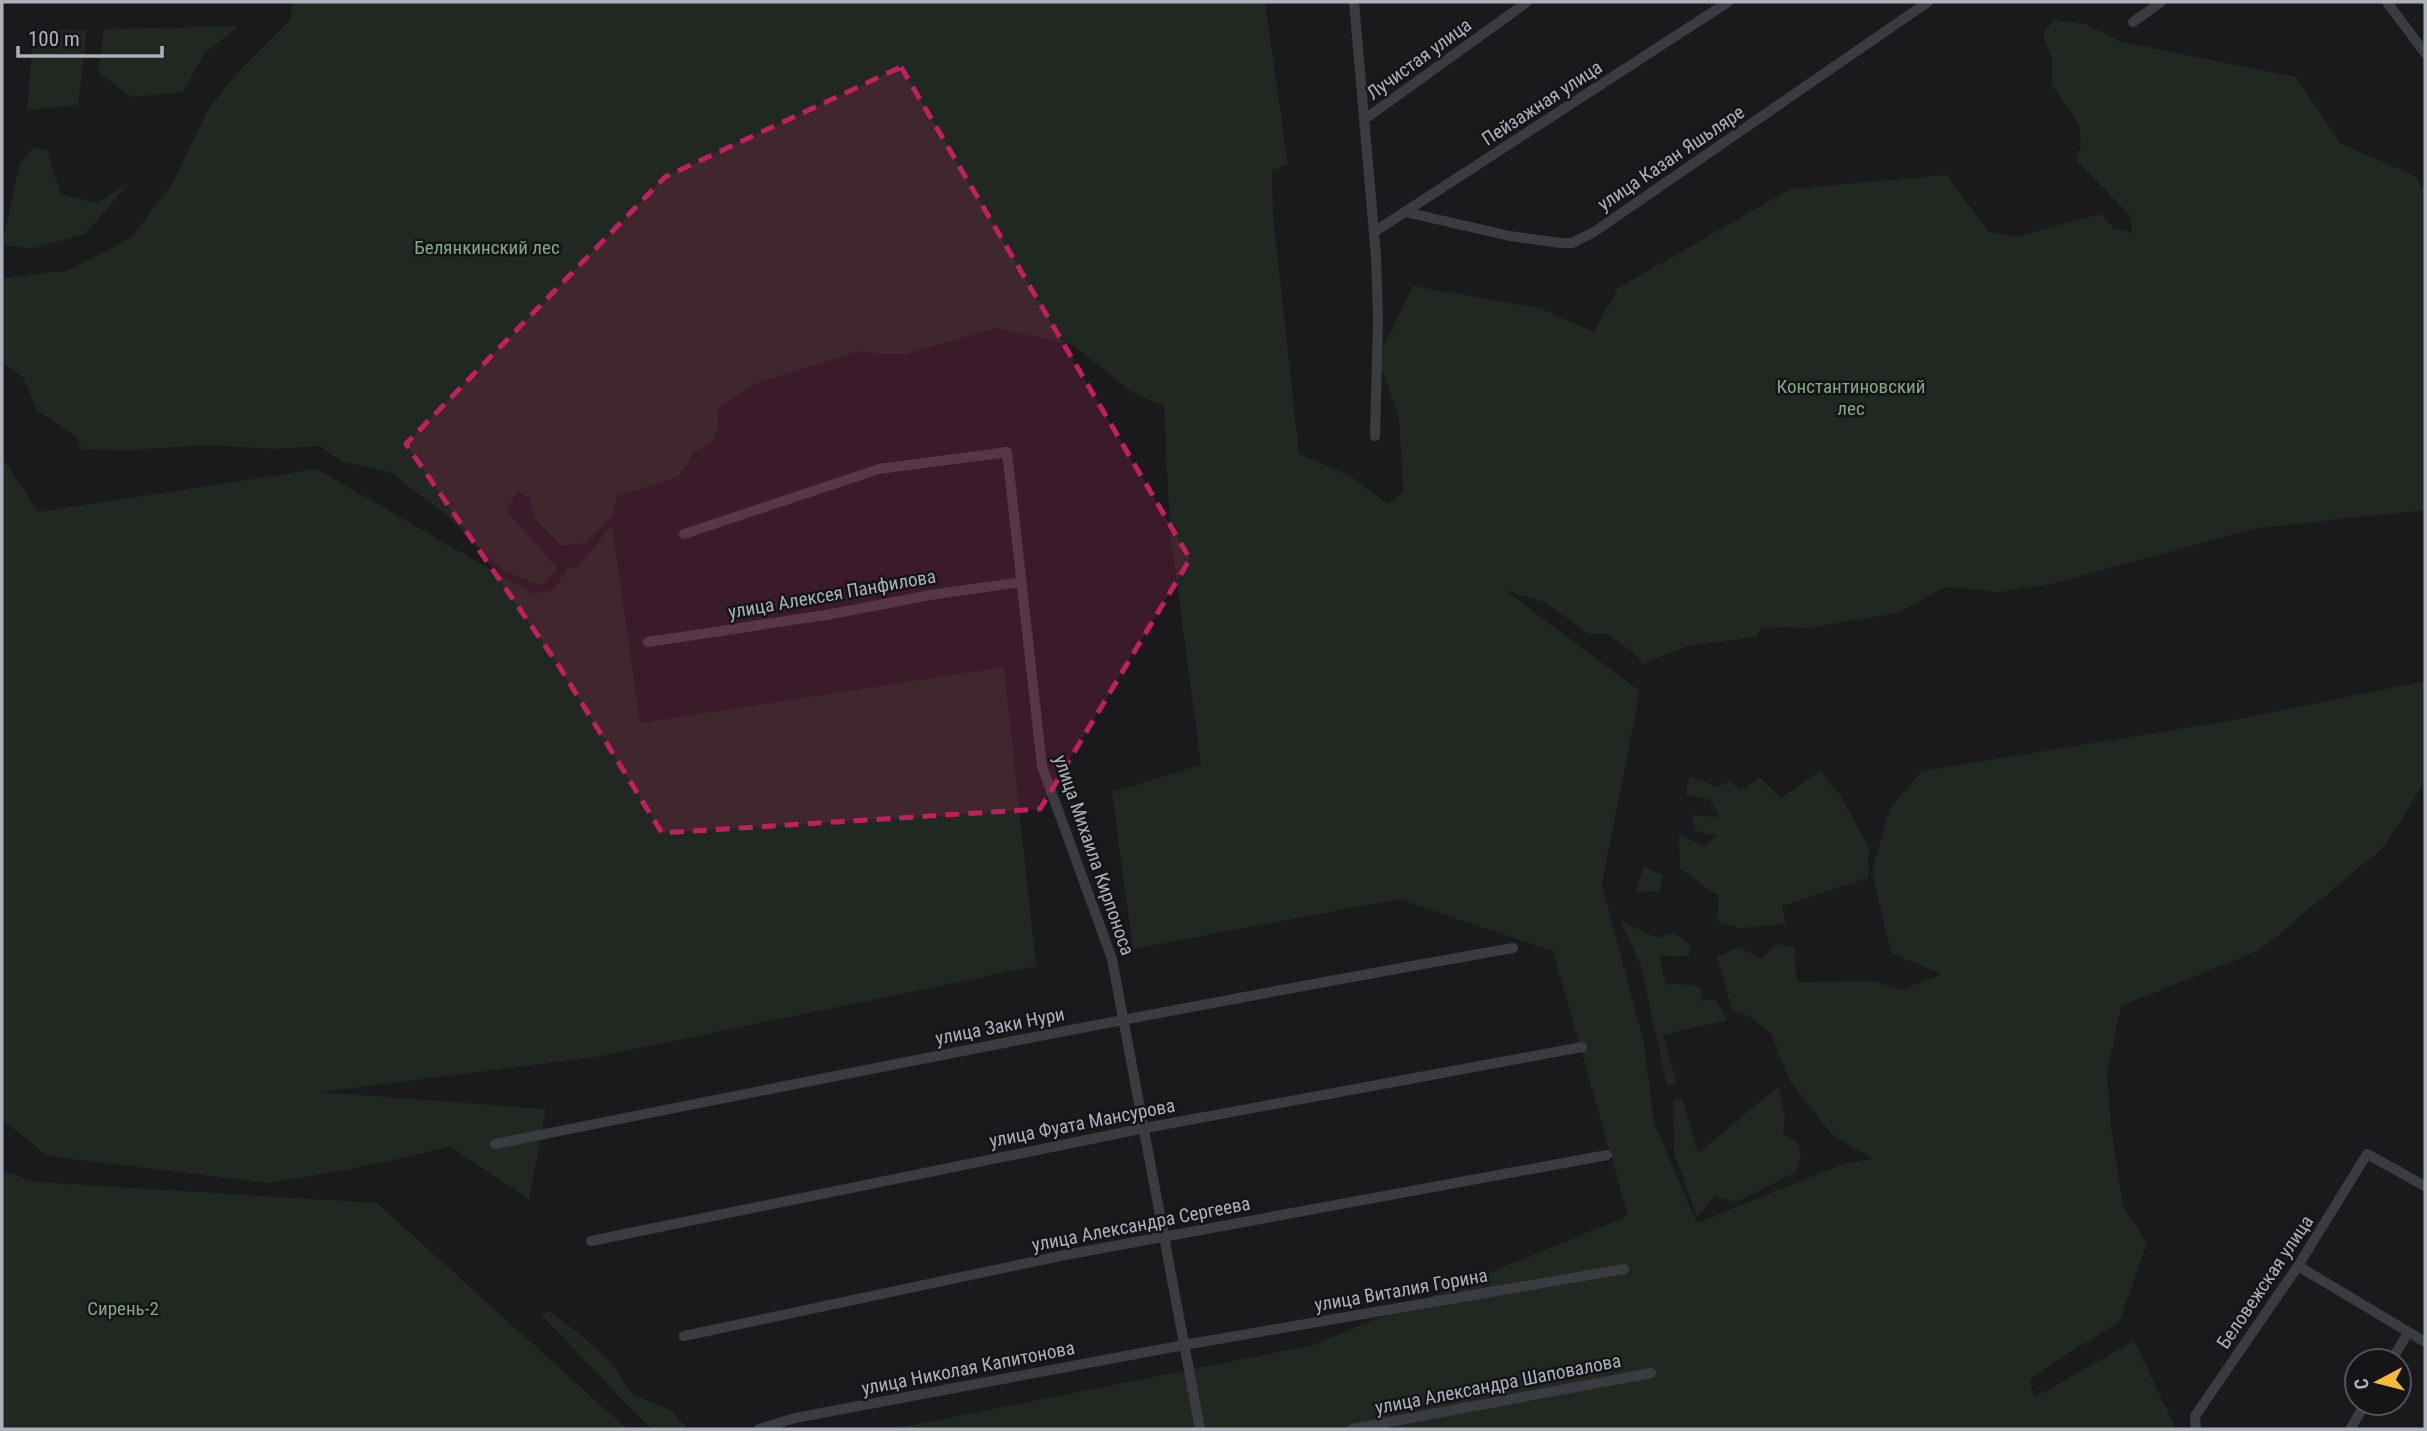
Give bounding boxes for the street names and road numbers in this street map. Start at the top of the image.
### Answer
street label: Лучистая улица [1362,13,1476,105]
street label: Пейзажная улица [1478,56,1606,150]
street label: улица Казан Яшьляре [1593,100,1749,216]
street label: улица Алексея Панфилова [726,564,938,624]
street label: улица Михаила Кирпоноса [1049,752,1139,958]
street label: улица Заки Нури [933,1002,1067,1050]
street label: улица Фуата Мансурова [987,1094,1177,1152]
street label: улица Александра Сергеева [1030,1192,1252,1256]
street label: Беловежская улица [2212,1211,2318,1353]
street label: улица Виталия Горина [1313,1263,1489,1317]
street label: улица Николая Капитонова [859,1336,1077,1400]
street label: улица Александра Шаповалова [1373,1349,1623,1419]

